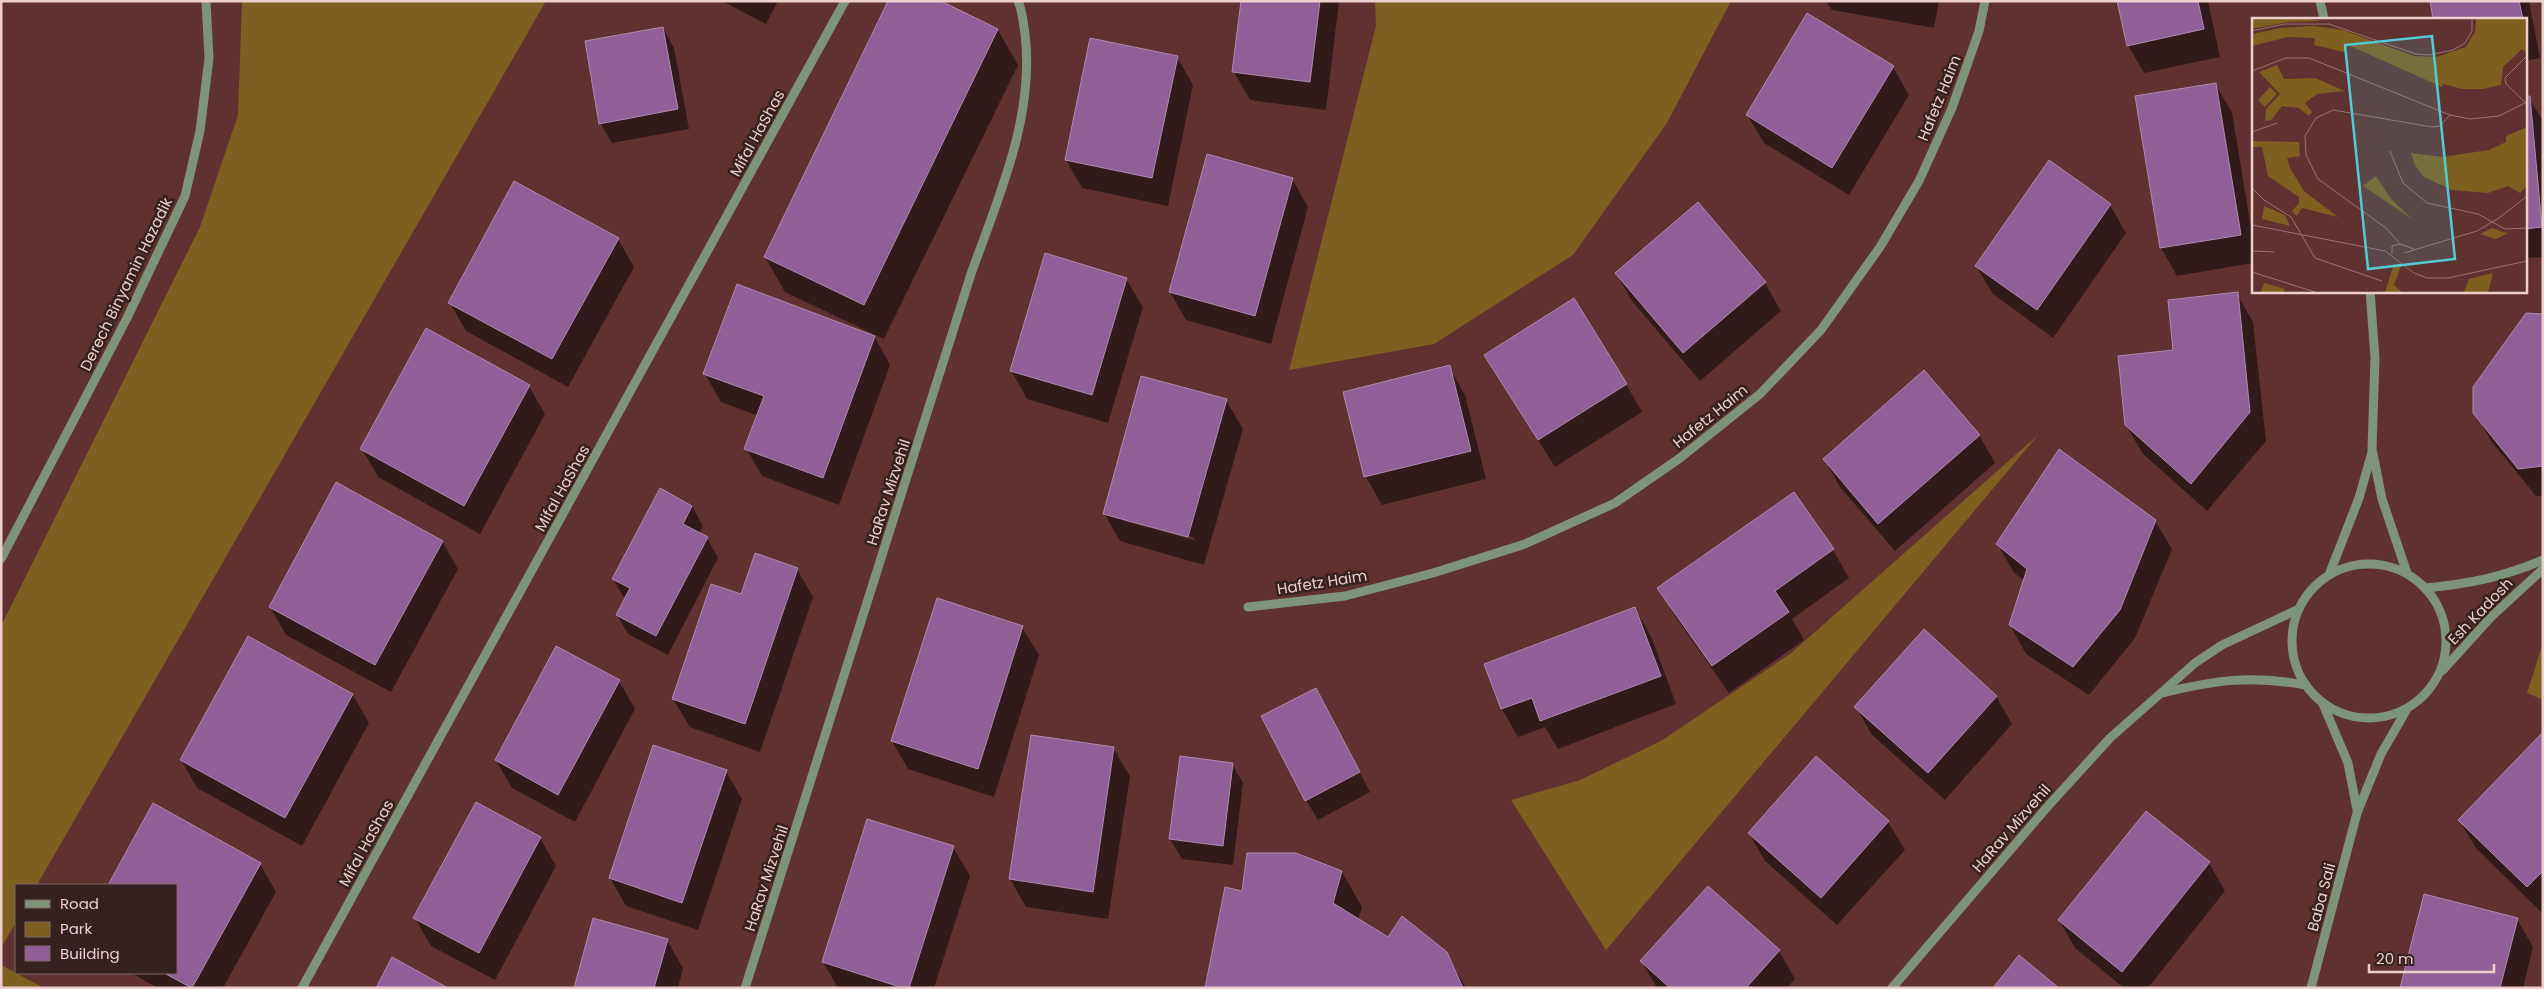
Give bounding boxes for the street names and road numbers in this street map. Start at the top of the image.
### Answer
street label: Hafetz Haim [1912,52,1966,144]
street label: Mifal HaShas [724,86,790,180]
street label: Derech Binyamin Hazadik [75,194,177,374]
street label: Hafetz Haim [1668,379,1752,453]
street label: HaRav Mizvehil [861,436,915,548]
street label: Mifal HaShas [529,441,595,535]
street label: Hafetz Haim [1276,565,1368,599]
street label: Esh Kadosh [2443,573,2517,649]
street label: HaRav Mizvehil [1967,779,2055,877]
street label: Mifal HaShas [333,796,399,890]
street label: HaRav Mizvehil [739,822,793,934]
street label: Baba Sali [2302,860,2340,934]

